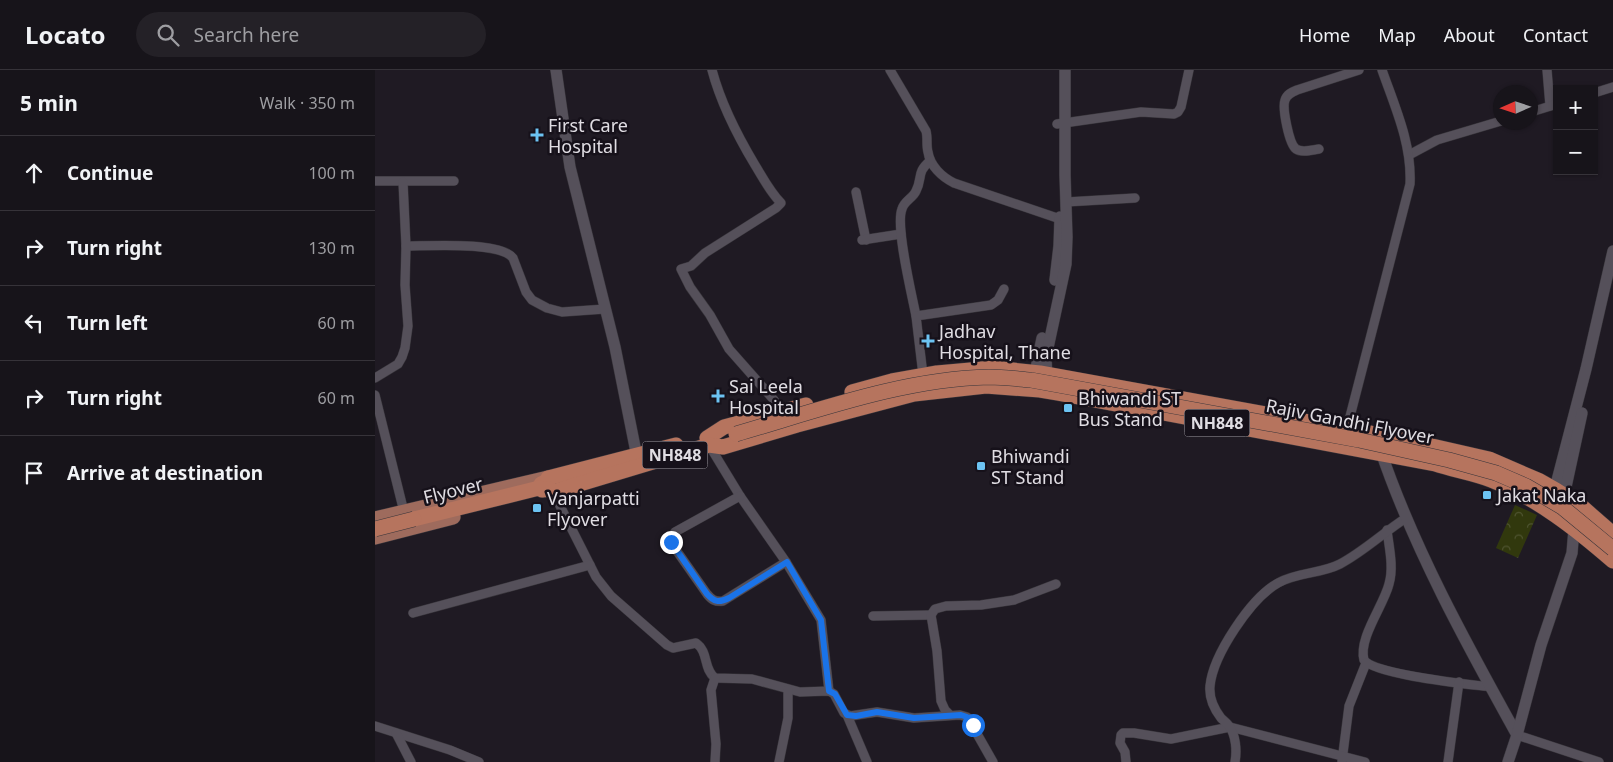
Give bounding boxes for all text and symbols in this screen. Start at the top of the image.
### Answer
search box [136,12,486,57]
text: Locato [25,18,106,51]
icon: search [154,21,182,49]
text: Search here [194,22,299,48]
text: Home [1299,23,1350,47]
text: Map [1378,23,1416,47]
text: About [1444,23,1495,47]
text: Contact [1523,23,1588,47]
north arrow [1493,85,1538,130]
map controls [1553,85,1598,175]
button: + [1553,85,1598,130]
text: 5 min [20,89,78,117]
text: Walk · 350 m [260,92,355,114]
place label: First Care Hospital [548,113,628,158]
marker: First Care Hospital [530,128,544,142]
button: − [1553,130,1598,175]
icon: ahead [20,159,48,187]
text: Continue [67,160,153,186]
text: 100 m [308,162,355,184]
icon: right [20,234,48,262]
text: Turn right [67,235,162,261]
text: 130 m [308,237,355,259]
icon: left [20,309,48,337]
text: Turn left [67,310,148,336]
text: 60 m [318,312,355,334]
place label: Jadhav Hospital, Thane [937,319,1071,364]
marker: Jadhav Hospital, Thane [921,334,935,348]
place label: Sai Leela Hospital [729,374,803,419]
icon: right [20,384,48,412]
text: Turn right [67,385,162,411]
place label: Bhiwandi ST Bus Stand [1078,386,1181,431]
text: 60 m [318,387,355,409]
marker: Sai Leela Hospital [711,389,725,403]
street label: Rajiv Gandhi Flyover [1264,393,1437,449]
marker: Bhiwandi ST Bus Stand [1062,402,1074,414]
road number: NH848 [1185,409,1249,436]
road number: NH848 [643,442,707,468]
place label: Bhiwandi ST Stand [991,444,1070,489]
icon: arrive [20,459,48,487]
text: Arrive at destination [67,460,263,486]
marker: Bhiwandi ST Stand [975,460,987,472]
street label: Flyover [421,471,486,509]
place label: Jakat Naka [1495,483,1586,507]
place label: Vanjarpatti Flyover [547,486,640,531]
marker: Jakat Naka [1481,489,1493,501]
marker: Vanjarpatti Flyover [531,502,543,514]
route end [660,531,683,554]
route start [962,714,985,737]

